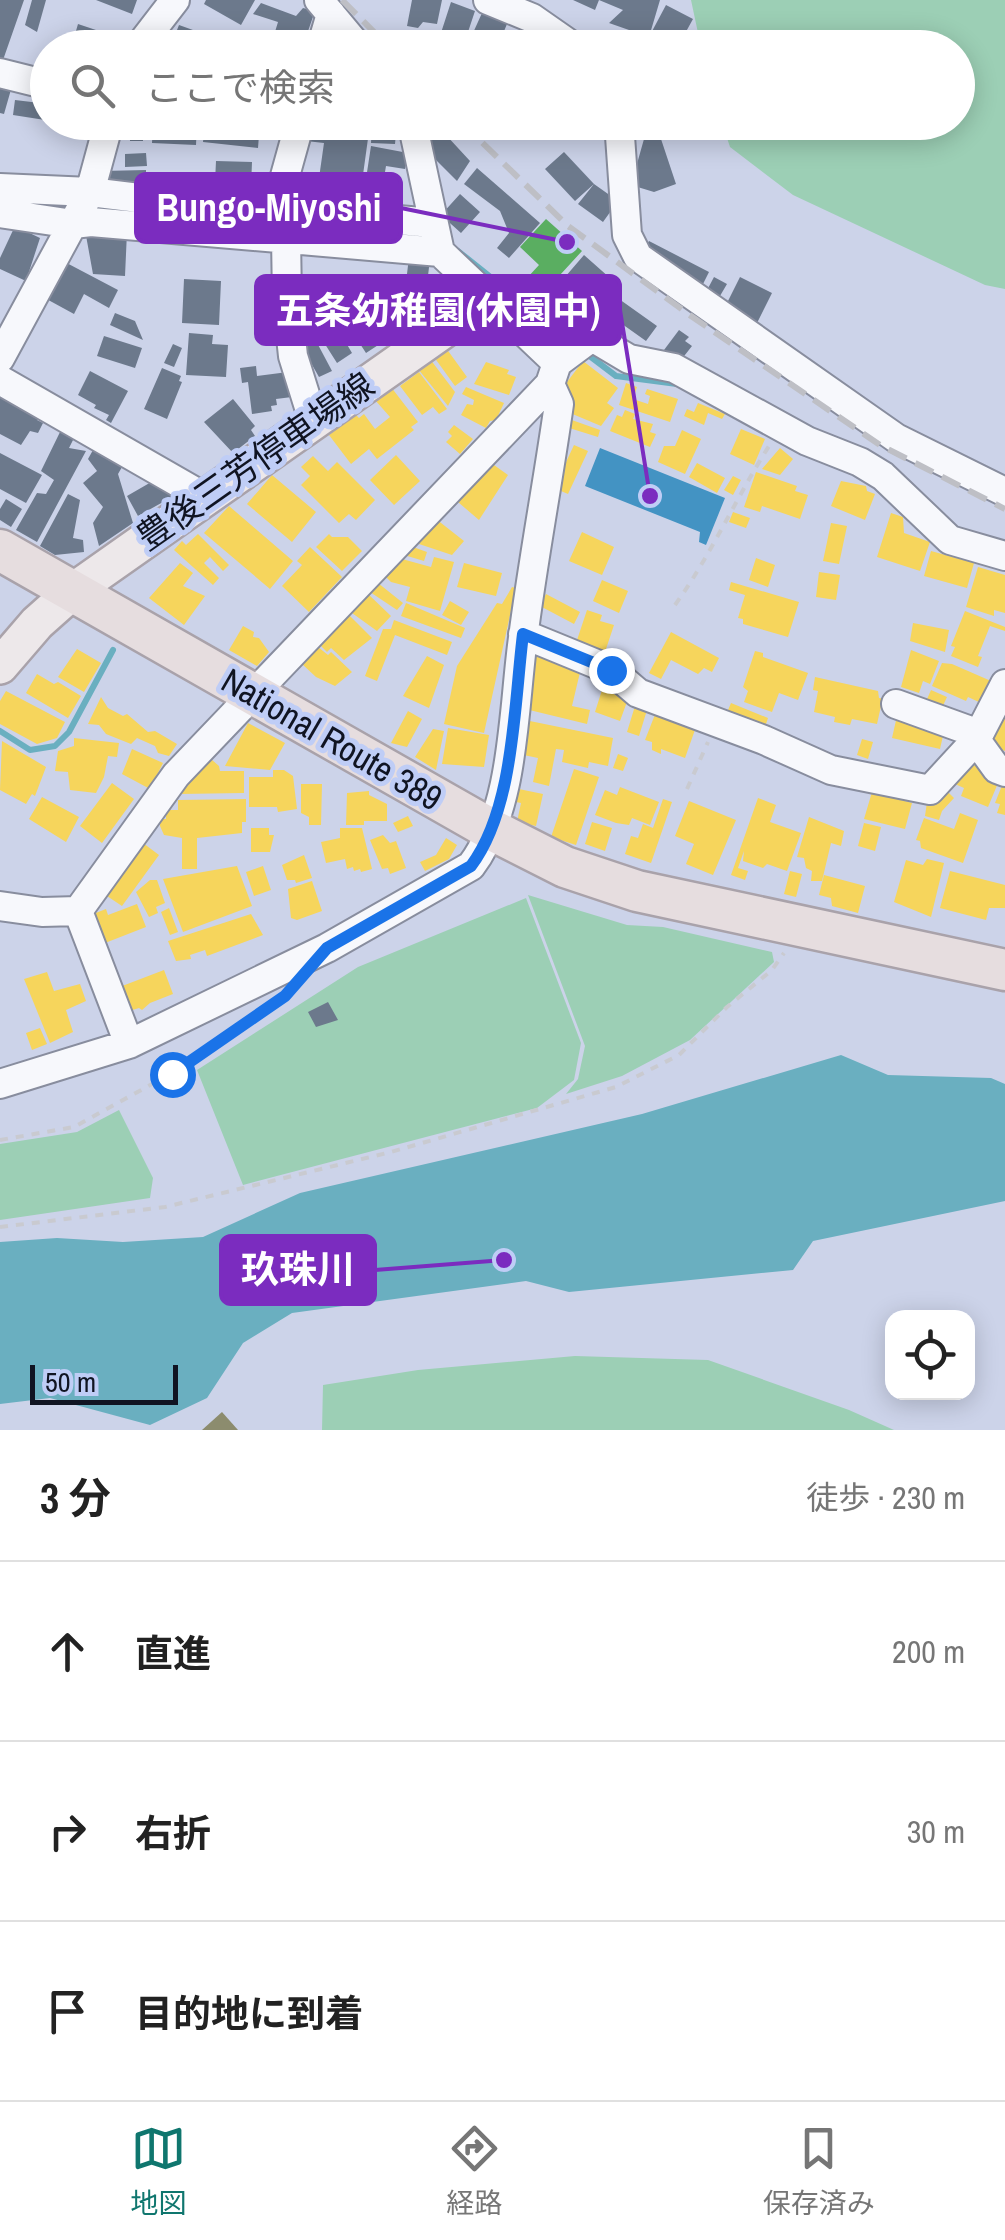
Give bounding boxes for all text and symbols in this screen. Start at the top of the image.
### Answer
search box [30,30,975,140]
icon: search [65,58,120,113]
text: ここで検索 [145,62,335,113]
callout: Bungo-Miyoshi [136,174,401,242]
text: Bungo-Miyoshi [156,182,382,233]
callout: 五条幼稚園(休園中) [256,276,620,344]
text: 五条幼稚園(休園中) [276,285,600,336]
street label: 豊後三芳停車場線 [127,361,383,561]
route end [589,648,635,694]
street label: National Route 389 [213,657,451,821]
route start [150,1052,196,1098]
callout: 玖珠川 [221,1236,375,1304]
text: 玖珠川 [241,1244,355,1295]
map controls [885,1310,975,1400]
button: locate [885,1310,975,1400]
scale bar [30,1360,178,1404]
text: 50 m [45,1363,96,1401]
text: 3 分 [40,1470,111,1526]
text: 徒歩 · 230 m [806,1476,965,1519]
icon: ahead [40,1624,95,1679]
text: 直進 [135,1628,211,1679]
text: 200 m [892,1630,965,1673]
icon: right [40,1804,95,1859]
text: 右折 [135,1808,211,1859]
text: 30 m [907,1810,965,1853]
icon: arrive [40,1984,95,2039]
text: 目的地に到着 [135,1988,363,2039]
tab: 地図 [130,2121,186,2222]
tab: 経路 [446,2121,503,2222]
tab: 保存済み [763,2121,875,2222]

